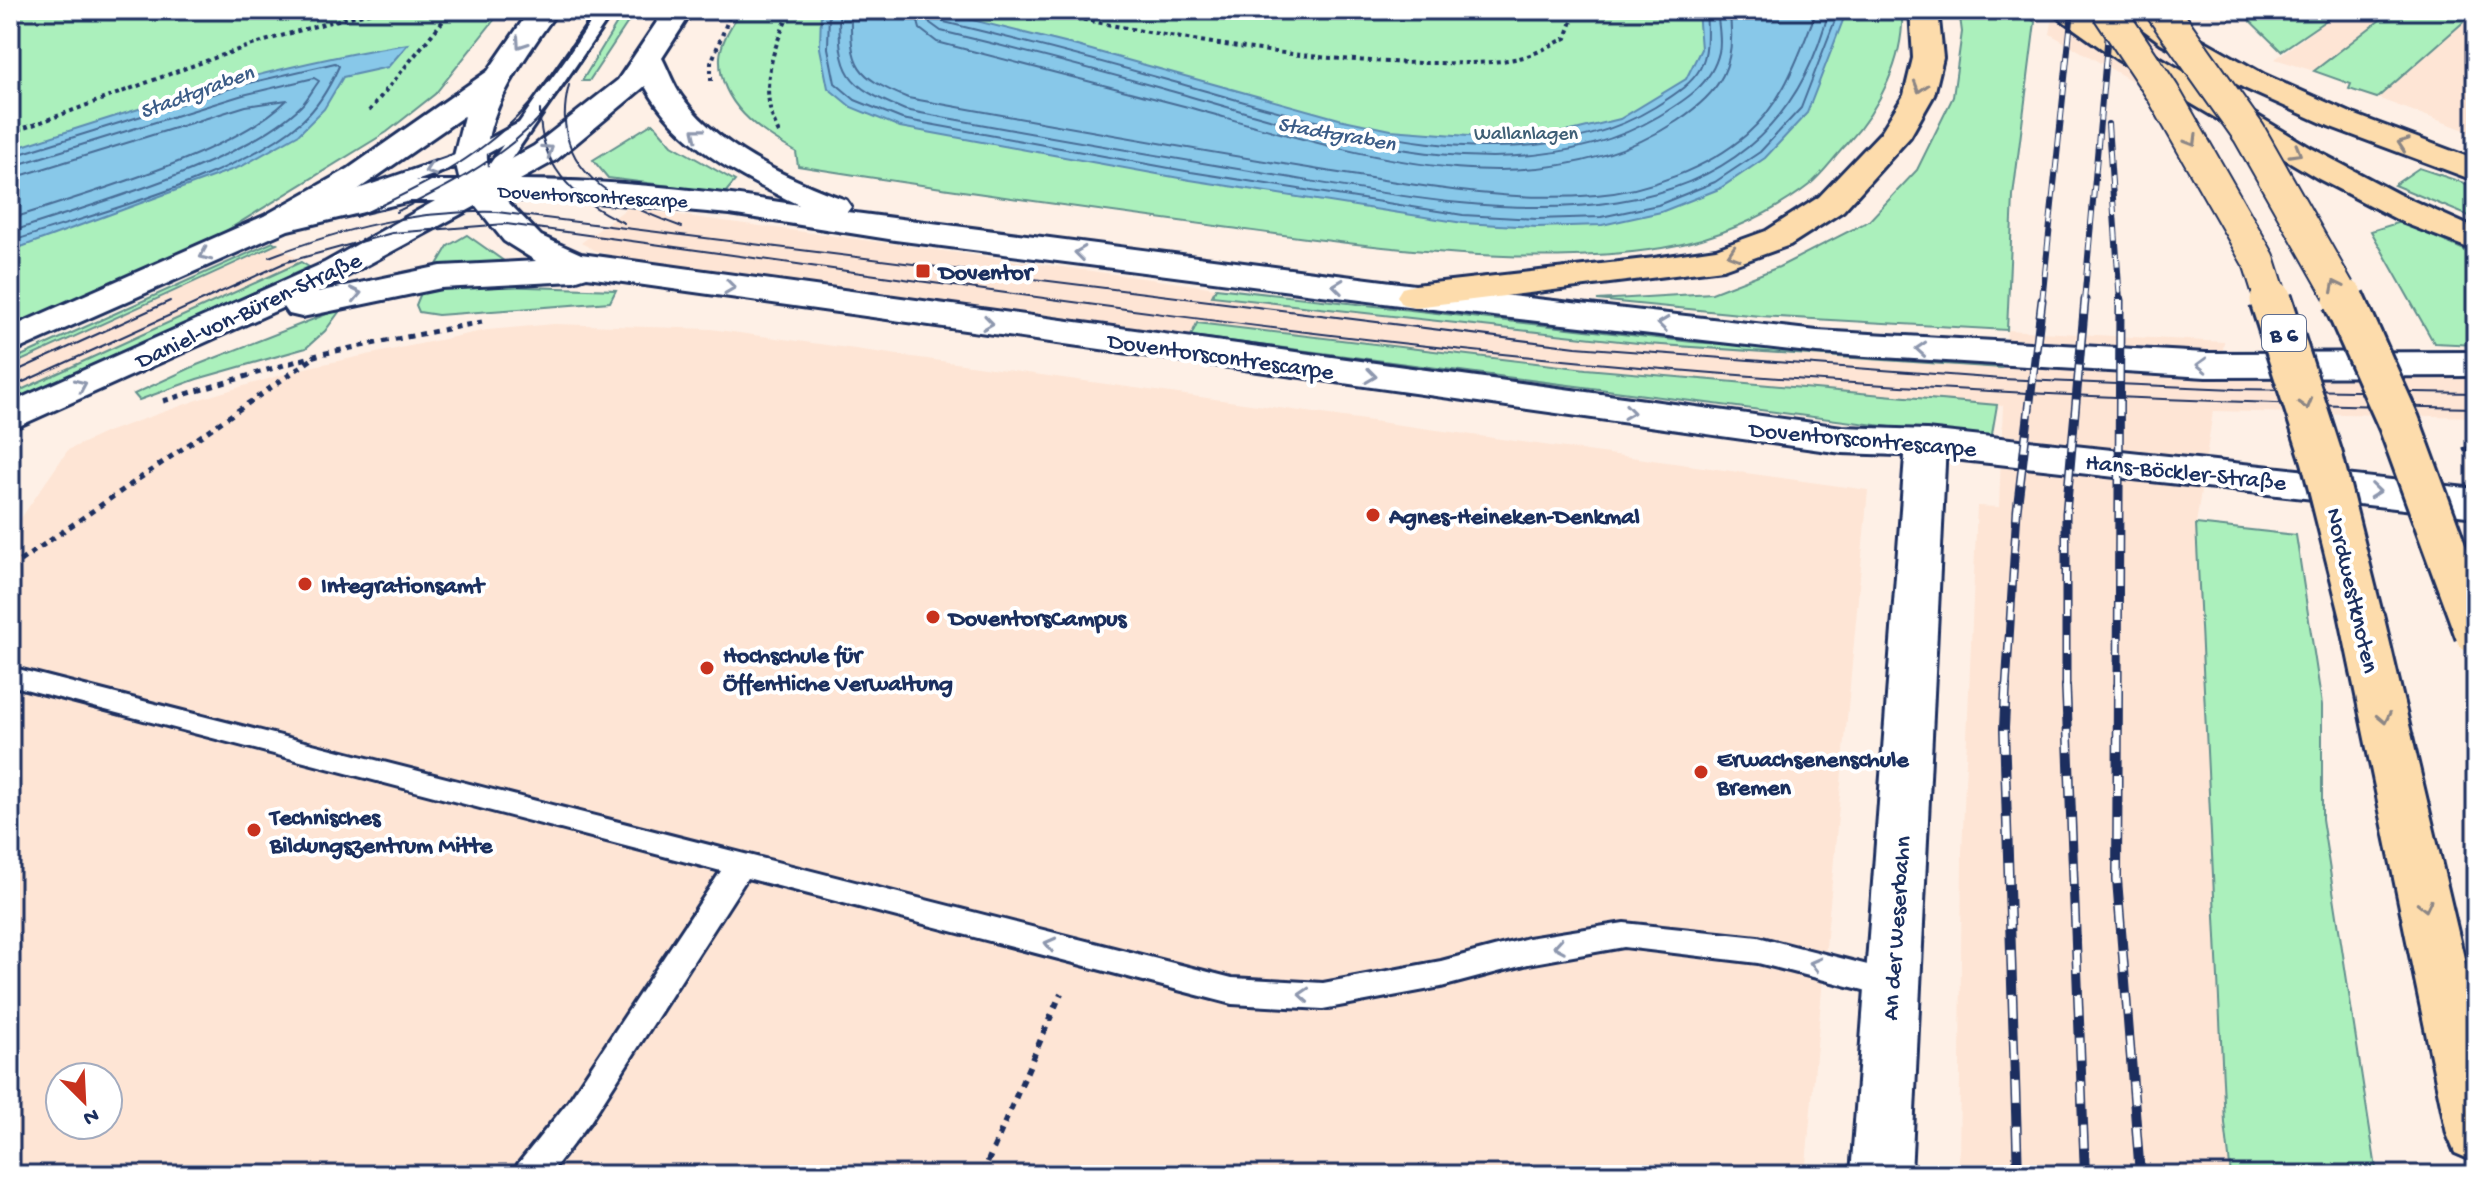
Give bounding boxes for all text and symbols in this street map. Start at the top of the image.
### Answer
one-way arrow [516,35,531,49]
water label: Stadtgraben [137,61,258,126]
one-way arrow [1913,79,1929,93]
water label: Stadtgraben [1275,113,1398,159]
park label: Wallanlagen [1474,124,1579,147]
one-way arrow [691,128,706,142]
one-way arrow [2182,132,2198,147]
one-way arrow [2397,137,2411,154]
one-way arrow [2287,143,2302,158]
one-way arrow [539,145,554,160]
one-way arrow [424,160,438,176]
street label: Doventorscontrescarpe [495,182,689,215]
one-way arrow [1727,244,1741,260]
one-way arrow [198,245,213,261]
one-way arrow [1073,245,1087,262]
street label: Daniel-von-Büren-Straße [130,247,368,378]
place label: Doventor [937,260,1035,289]
marker: Doventor [914,262,932,280]
one-way arrow [723,278,737,295]
one-way arrow [1331,278,1345,295]
one-way arrow [2330,279,2346,294]
one-way arrow [349,286,362,303]
one-way arrow [981,314,994,331]
one-way arrow [1656,315,1669,332]
road number: B 6 [2262,315,2306,351]
street label: Doventorscontrescarpe [1104,328,1336,389]
one-way arrow [1914,341,1927,358]
one-way arrow [2195,356,2208,374]
one-way arrow [1365,367,1378,384]
one-way arrow [73,379,87,395]
one-way arrow [2297,397,2313,411]
one-way arrow [1622,403,1636,420]
street label: Doventorscontrescarpe [1746,417,1978,466]
street label: Hans-Böckler-Straße [2084,450,2288,500]
one-way arrow [2369,483,2382,500]
place label: Agnes-Heineken-Denkmal [1388,504,1640,533]
street label: Nordwestknoten [2318,505,2384,677]
marker: Agnes-Heineken-Denkmal [1364,506,1382,524]
place label: Integrationsamt [321,573,486,602]
marker: Integrationsamt [296,575,314,593]
place label: DoventorsCampus [947,606,1128,635]
marker: DoventorsCampus [924,608,942,626]
place label: Hochschule für Öffentliche Verwaltung [723,643,953,700]
marker: Hochschule für Öffentliche Verwaltung [698,659,716,677]
one-way arrow [2375,710,2392,724]
place label: Erwachsenenschule Bremen [1716,747,1910,804]
marker: Erwachsenenschule Bremen [1692,763,1710,781]
place label: Technisches Bildungszentrum Mitte [268,805,494,862]
marker: Technisches Bildungszentrum Mitte [245,821,263,839]
street label: An der Weserbahn [1878,835,1919,1021]
one-way arrow [2416,899,2433,912]
one-way arrow [1552,936,1566,953]
one-way arrow [1044,937,1058,954]
one-way arrow [1809,957,1822,974]
one-way arrow [1297,987,1310,1004]
north arrow [44,1061,124,1141]
text: N [79,1101,102,1130]

